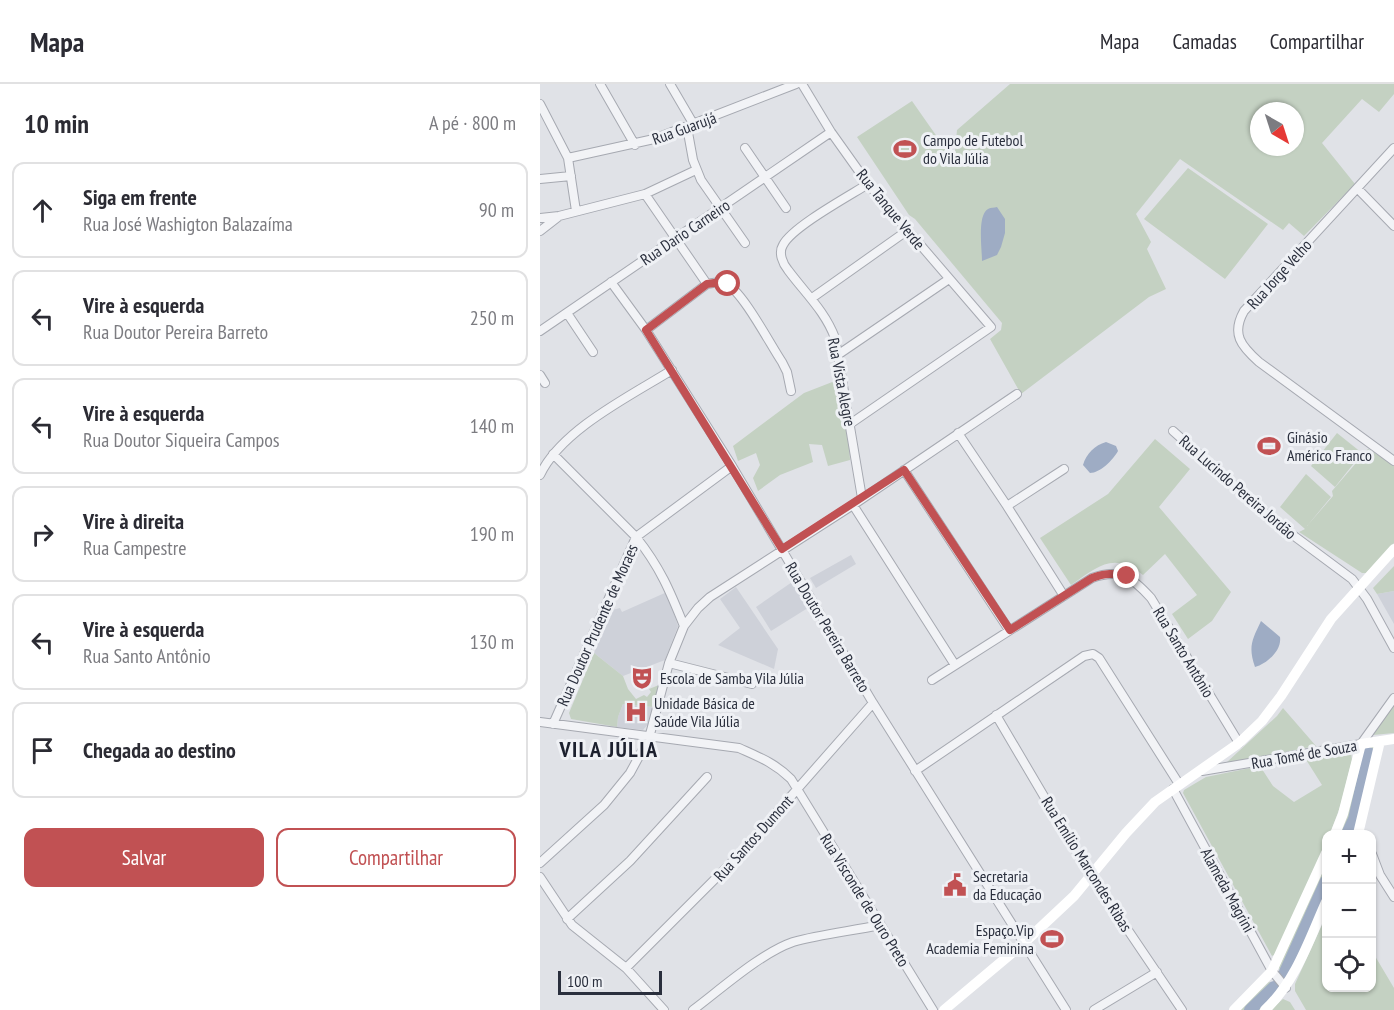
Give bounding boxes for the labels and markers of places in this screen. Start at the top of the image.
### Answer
place label: Campo de Futebol do Vila Júlia [923,130,1023,168]
sports icon: Campo de Futebol do Vila Júlia [892,136,918,162]
place label: Ginásio Américo Franco [1287,427,1372,465]
sports icon: Ginásio Américo Franco [1256,433,1282,459]
theatre icon: Escola de Samba Vila Júlia [629,665,655,691]
place label: Escola de Samba Vila Júlia [660,668,804,688]
place label: Unidade Básica de Saúde Vila Júlia [654,693,755,731]
hospital icon: Unidade Básica de Saúde Vila Júlia [623,699,649,725]
place label: Secretaria da Educação [973,866,1042,904]
public building icon: Secretaria da Educação [942,872,968,898]
place label: Espaço.Vip Academia Feminina [926,920,1034,958]
sports icon: Espaço.Vip Academia Feminina [1039,926,1065,952]

